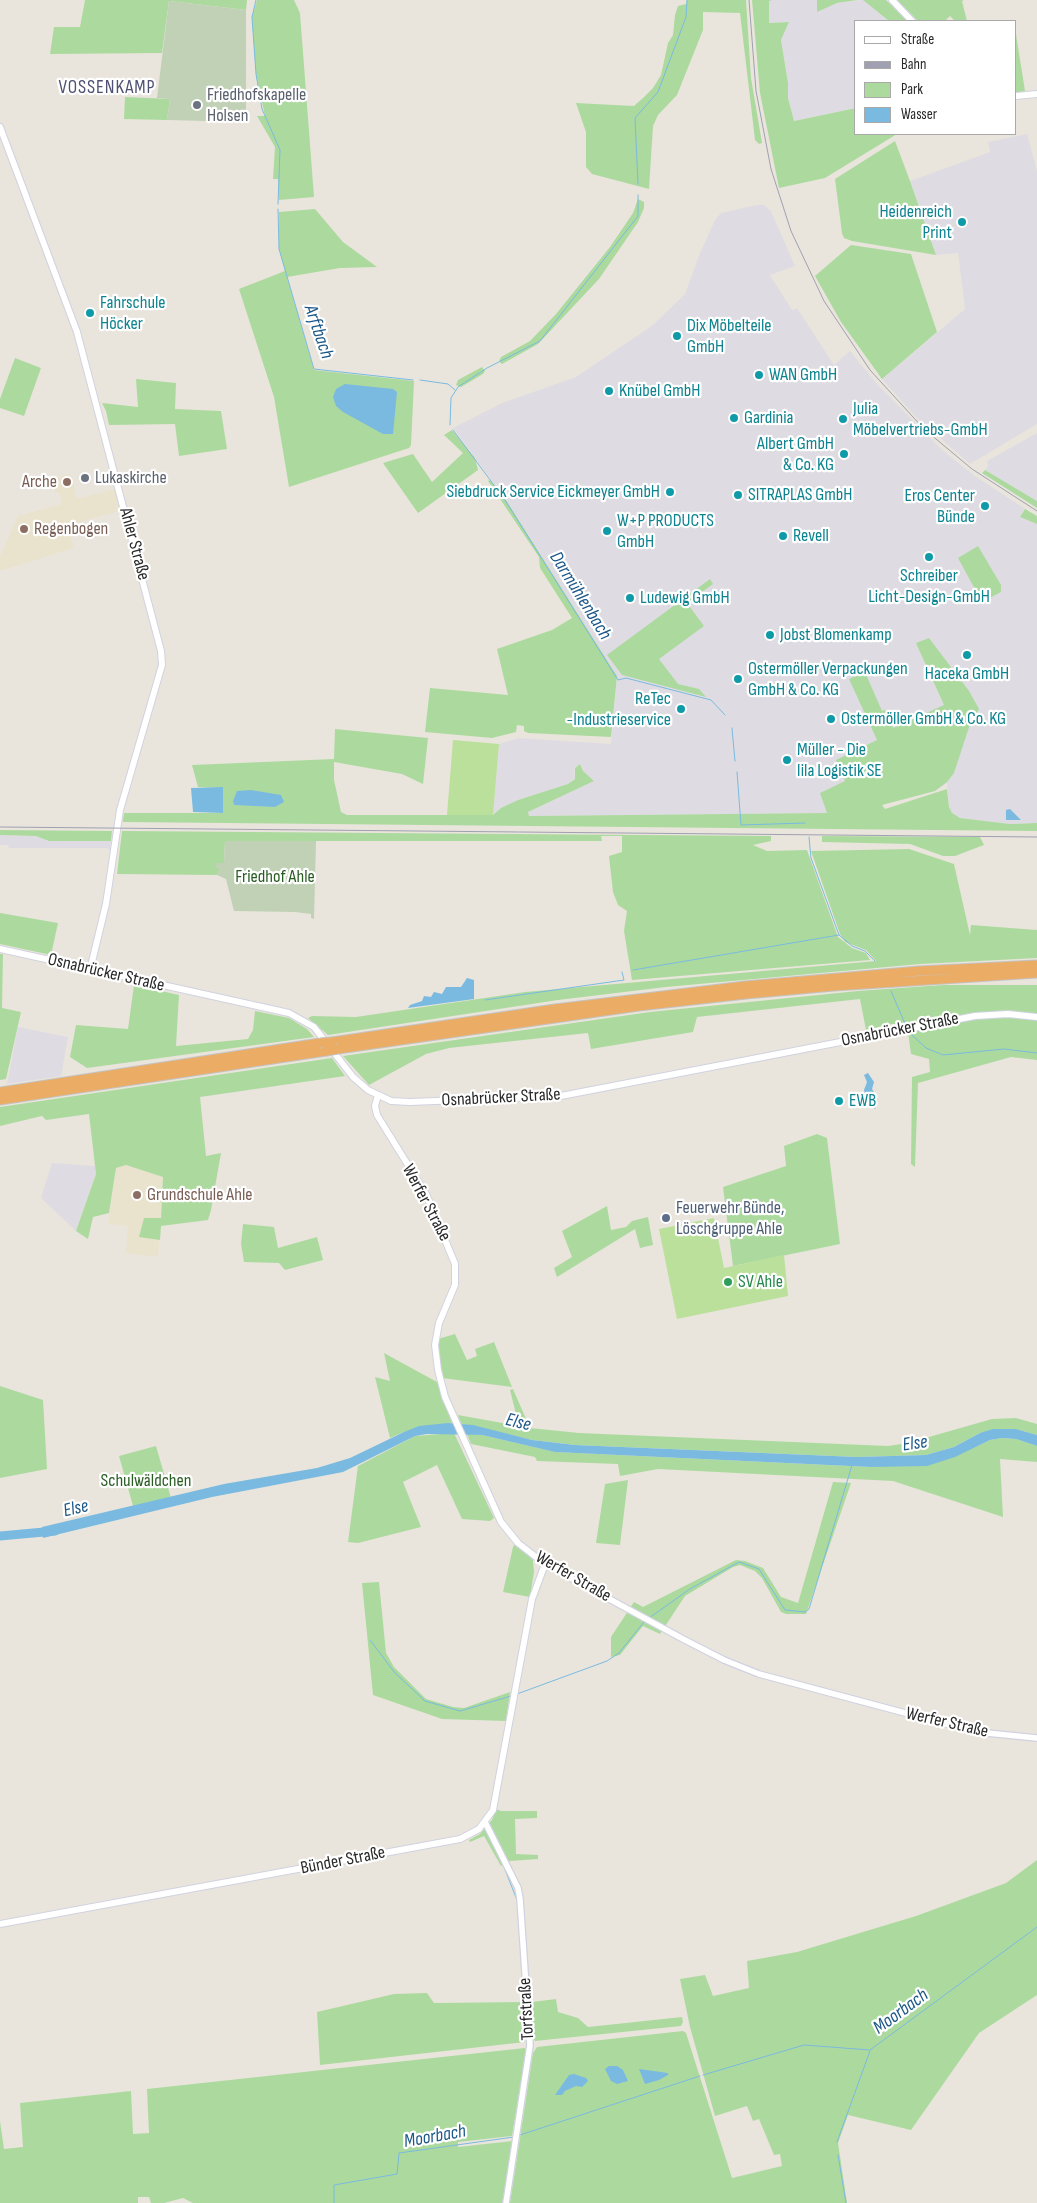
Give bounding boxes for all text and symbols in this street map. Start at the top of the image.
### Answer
legend [854,20,1017,135]
text: Straße [901,30,934,49]
text: Bahn [901,55,926,74]
district label: VOSSENKAMP [57,77,157,99]
text: Park [901,80,923,99]
place label: Friedhofskapelle Holsen [207,84,306,126]
marker: Friedhofskapelle Holsen [191,99,203,111]
text: Wasser [901,105,937,124]
place label: Heidenreich Print [879,201,952,243]
marker: Heidenreich Print [956,216,968,228]
place label: Fahrschule Höcker [100,292,166,334]
water label: Arftbach [298,302,338,362]
marker: Fahrschule Höcker [84,307,96,319]
place label: Dix Möbelteile GmbH [687,315,772,358]
marker: Dix Möbelteile GmbH [671,330,683,342]
place label: WAN GmbH [769,364,837,386]
marker: WAN GmbH [753,369,765,381]
place label: Knübel GmbH [619,380,700,402]
marker: Knübel GmbH [603,385,615,397]
place label: Julia Möbelvertriebs-GmbH [853,398,988,440]
place label: Gardinia [744,407,794,429]
marker: Gardinia [728,412,740,424]
marker: Julia Möbelvertriebs-GmbH [837,413,849,425]
place label: Albert GmbH & Co. KG [757,433,834,476]
marker: Albert GmbH & Co. KG [838,448,850,460]
place label: Lukaskirche [95,467,167,489]
place label: Arche [22,471,57,493]
marker: Lukaskirche [79,472,91,484]
marker: Arche [61,476,73,488]
place label: Siebdruck Service Eickmeyer GmbH [447,481,660,503]
place label: SITRAPLAS GmbH [748,484,852,506]
place label: Eros Center Bünde [905,485,975,528]
marker: Siebdruck Service Eickmeyer GmbH [664,486,676,498]
marker: SITRAPLAS GmbH [732,489,744,501]
marker: Eros Center Bünde [979,500,991,512]
street label: Ahler Straße [114,505,154,583]
place label: W+P PRODUCTS GmbH [617,510,714,552]
place label: Regenbogen [34,518,108,540]
marker: Regenbogen [18,523,30,535]
marker: W+P PRODUCTS GmbH [601,525,613,537]
place label: Revell [793,525,829,547]
marker: Revell [777,530,789,542]
water label: Darmühlenbach [544,548,616,644]
marker: Schreiber Licht-Design-GmbH [923,551,935,563]
place label: Schreiber Licht-Design-GmbH [868,565,990,608]
place label: Ludewig GmbH [640,587,730,609]
marker: Ludewig GmbH [624,592,636,604]
place label: Jobst Blomenkamp [780,624,892,646]
marker: Jobst Blomenkamp [764,629,776,641]
marker: Haceka GmbH [961,649,973,661]
place label: Ostermöller Verpackungen GmbH & Co. KG [748,658,908,701]
place label: Haceka GmbH [925,663,1009,685]
marker: Ostermöller Verpackungen GmbH & Co. KG [732,673,744,685]
place label: ReTec -Industrieservice [567,688,671,731]
marker: ReTec -Industrieservice [675,703,687,715]
place label: Ostermöller GmbH & Co. KG [841,708,1006,730]
marker: Ostermöller GmbH & Co. KG [825,713,837,725]
place label: Müller - Die lila Logistik SE [797,739,882,782]
marker: Müller - Die lila Logistik SE [781,754,793,766]
park label: Friedhof Ahle [235,866,315,888]
street label: Osnabrücker Straße [46,949,166,997]
street label: Osnabrücker Straße [840,1008,960,1052]
street label: Osnabrücker Straße [441,1084,561,1112]
place label: EWB [849,1090,876,1112]
marker: EWB [833,1095,845,1107]
street label: Werfer Straße [397,1161,455,1245]
place label: Grundschule Ahle [147,1184,252,1206]
marker: Grundschule Ahle [131,1189,143,1201]
place label: Feuerwehr Bünde, Löschgruppe Ahle [676,1197,784,1240]
marker: Feuerwehr Bünde, Löschgruppe Ahle [660,1212,672,1224]
place label: SV Ahle [738,1271,783,1293]
marker: SV Ahle [722,1276,734,1288]
water label: Else [503,1409,533,1437]
water label: Else [901,1431,929,1457]
park label: Schulwäldchen [101,1470,191,1492]
water label: Else [61,1495,91,1523]
street label: Werfer Straße [531,1547,615,1607]
street label: Werfer Straße [904,1703,990,1743]
street label: Bünder Straße [299,1842,387,1880]
street label: Torfstraße [515,1977,539,2041]
water label: Moorbach [869,1984,933,2040]
water label: Moorbach [402,2120,468,2154]

